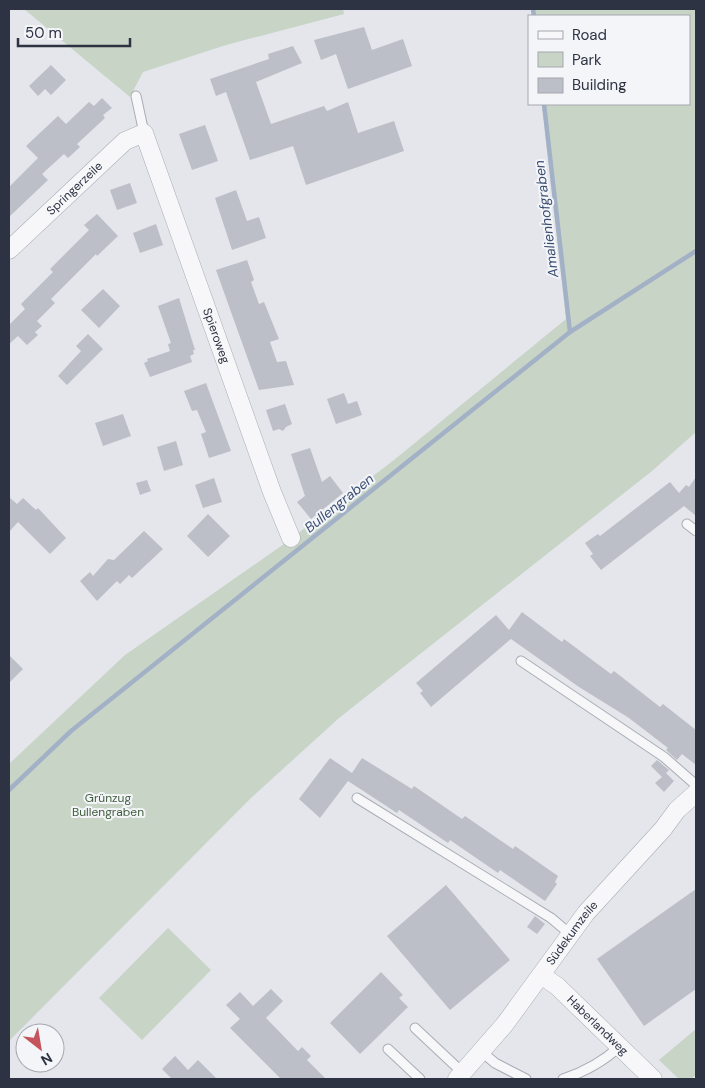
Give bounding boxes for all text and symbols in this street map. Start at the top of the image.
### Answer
scale bar [18,15,130,47]
legend [528,15,690,105]
text: 50 m [25,23,62,43]
text: Road [572,25,607,45]
text: Park [572,50,602,70]
text: Building [572,75,627,95]
street label: Springerzeile [43,158,106,219]
water label: Amalienhofgraben [530,159,562,280]
street label: Spieroweg [199,306,234,366]
water label: Bullengraben [301,470,377,536]
park label: Grünzug Bullengraben [72,790,144,820]
street label: Südekumzeile [543,897,601,968]
street label: Haberlandweg [563,992,632,1059]
north arrow [15,1023,65,1073]
text: N [38,1049,56,1069]

